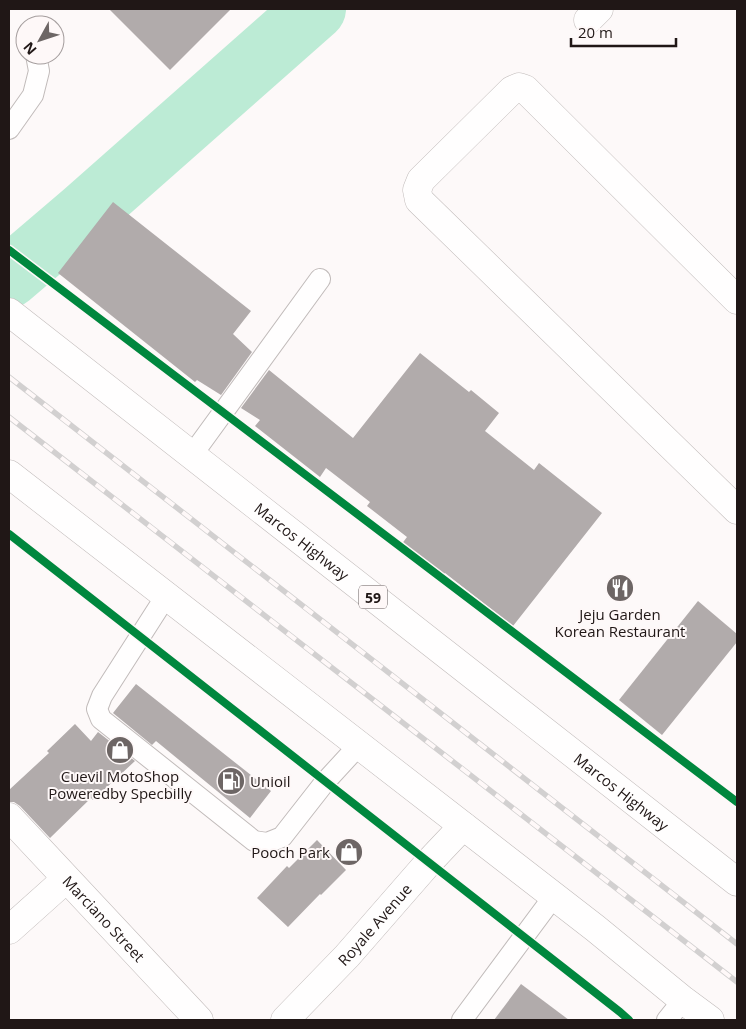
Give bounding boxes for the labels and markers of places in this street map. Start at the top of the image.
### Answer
restaurant icon: Jeju Garden Korean Restaurant [605,573,635,603]
place label: Jeju Garden Korean Restaurant [555,604,685,641]
shop icon: Cuevil MotoShop Poweredby Specbilly [105,735,135,765]
place label: Cuevil MotoShop Poweredby Specbilly [48,766,192,803]
fuel station icon: Unioil [216,766,246,796]
place label: Unioil [250,771,291,791]
shop icon: Pooch Park [334,837,364,867]
place label: Pooch Park [251,842,330,862]

